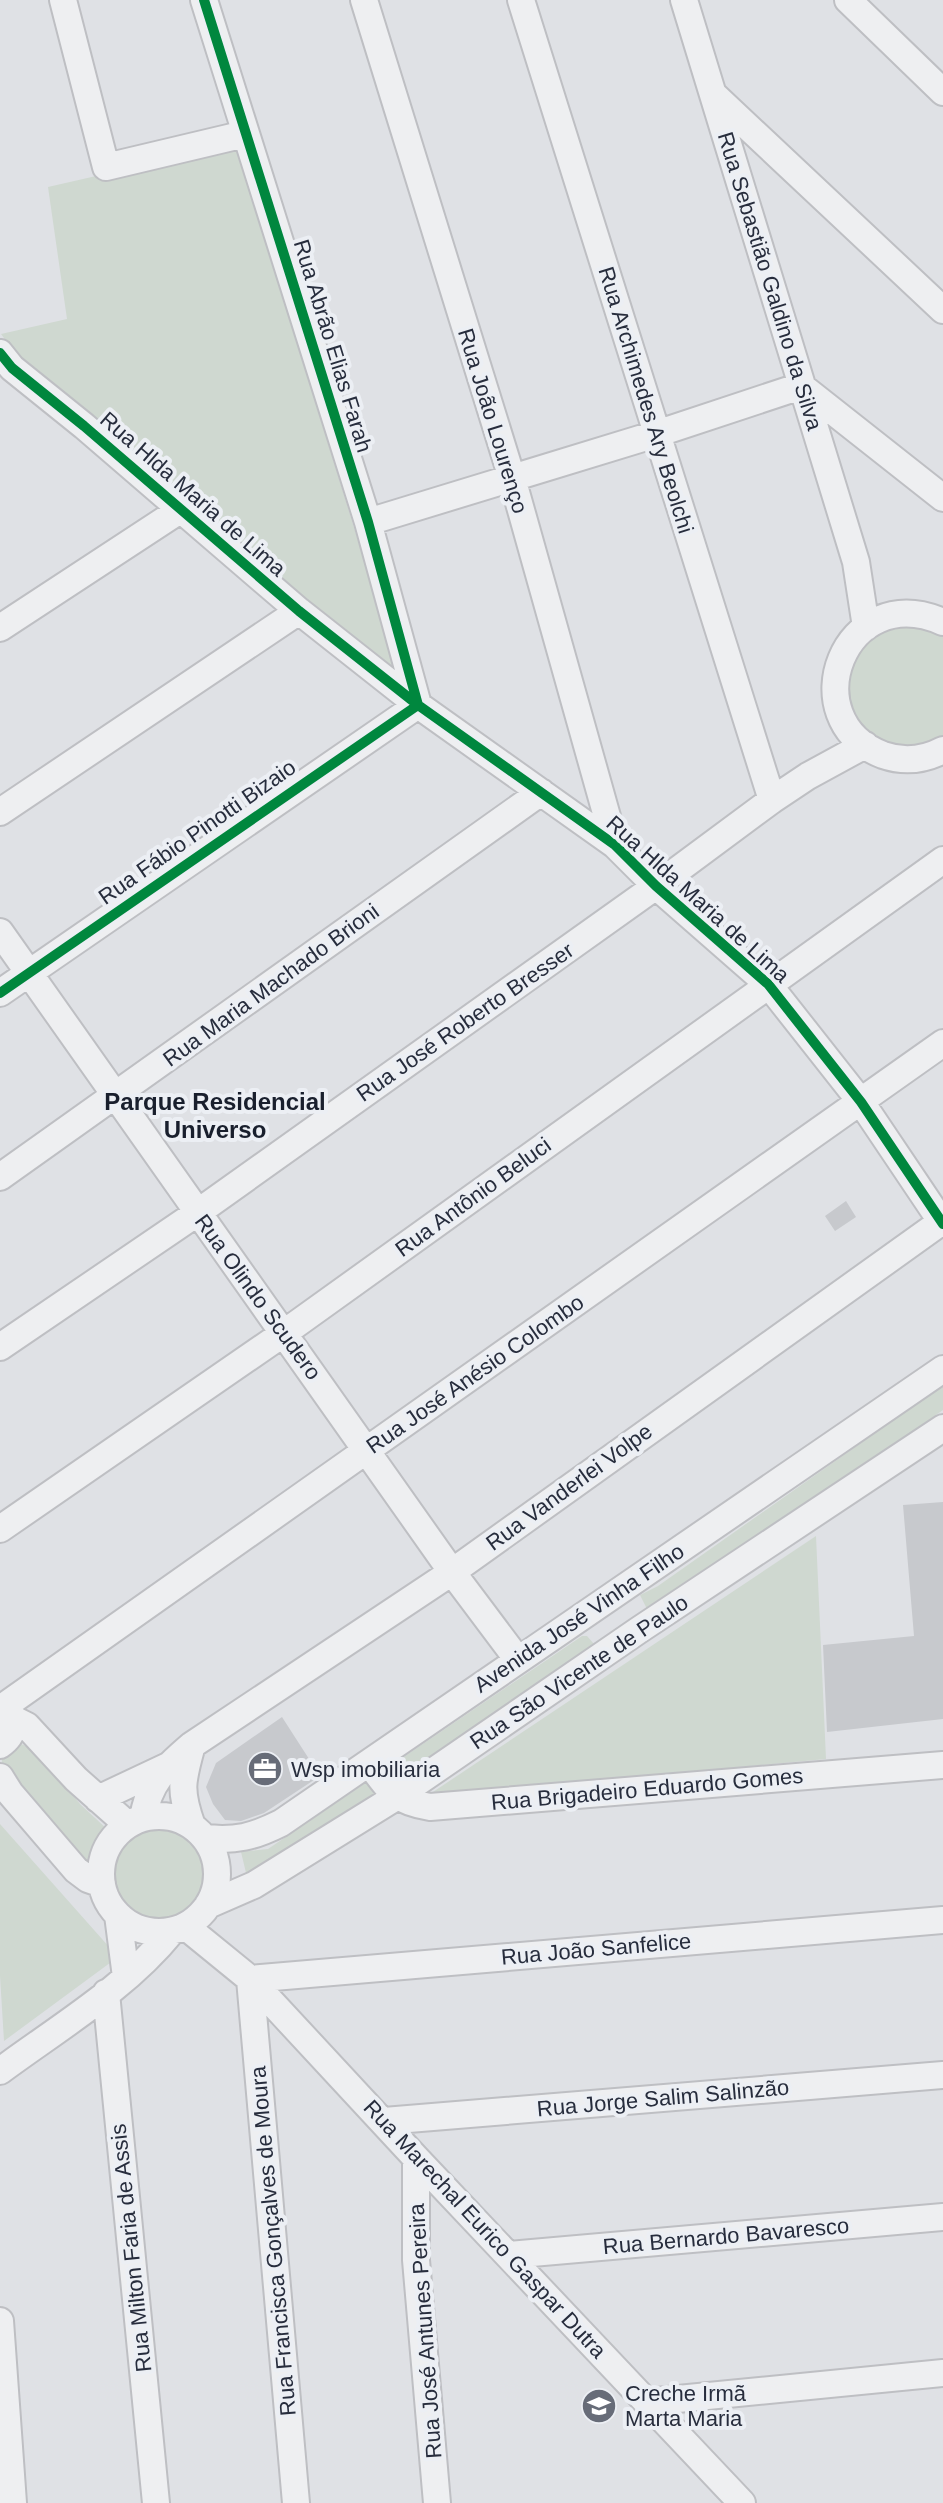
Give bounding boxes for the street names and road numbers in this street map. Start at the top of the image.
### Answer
street label: Rua Sebastião Galdino da Silva [713,129,828,434]
street label: Rua Abrão Elias Farah [289,237,377,455]
street label: Rua Archimedes Ary Beolchi [593,264,699,536]
street label: Rua João Lourenço [453,326,533,516]
street label: Rua Hlda Maria de Lima [95,407,291,582]
street label: Rua Fábio Pinotti Bizaio [94,754,300,910]
street label: Rua Hlda Maria de Lima [601,810,795,988]
street label: Rua Maria Machado Brioni [158,898,384,1072]
street label: Rua José Roberto Bresser [352,937,578,1107]
street label: Rua Antônio Beluci [390,1132,556,1262]
street label: Rua Olindo Scudero [190,1210,326,1384]
street label: Rua José Anésio Colombo [362,1289,588,1459]
street label: Rua Vanderlei Volpe [481,1418,657,1556]
street label: Avenida José Vinha Filho [469,1538,689,1698]
street label: Rua São Vicente de Paulo [465,1590,693,1754]
street label: Rua Brigadeiro Eduardo Gomes [490,1763,804,1815]
street label: Rua João Sanfelice [500,1928,692,1970]
street label: Rua Francisca Gonçalves de Moura [245,2064,301,2417]
street label: Rua Jorge Salim Salinzão [536,2075,790,2121]
street label: Rua Marechal Eurico Gaspar Dutra [359,2095,612,2364]
street label: Rua Milton Faria de Assis [106,2123,156,2373]
street label: Rua José Antunes Pereira [404,2202,446,2459]
street label: Rua Bernardo Bavaresco [602,2213,850,2259]

